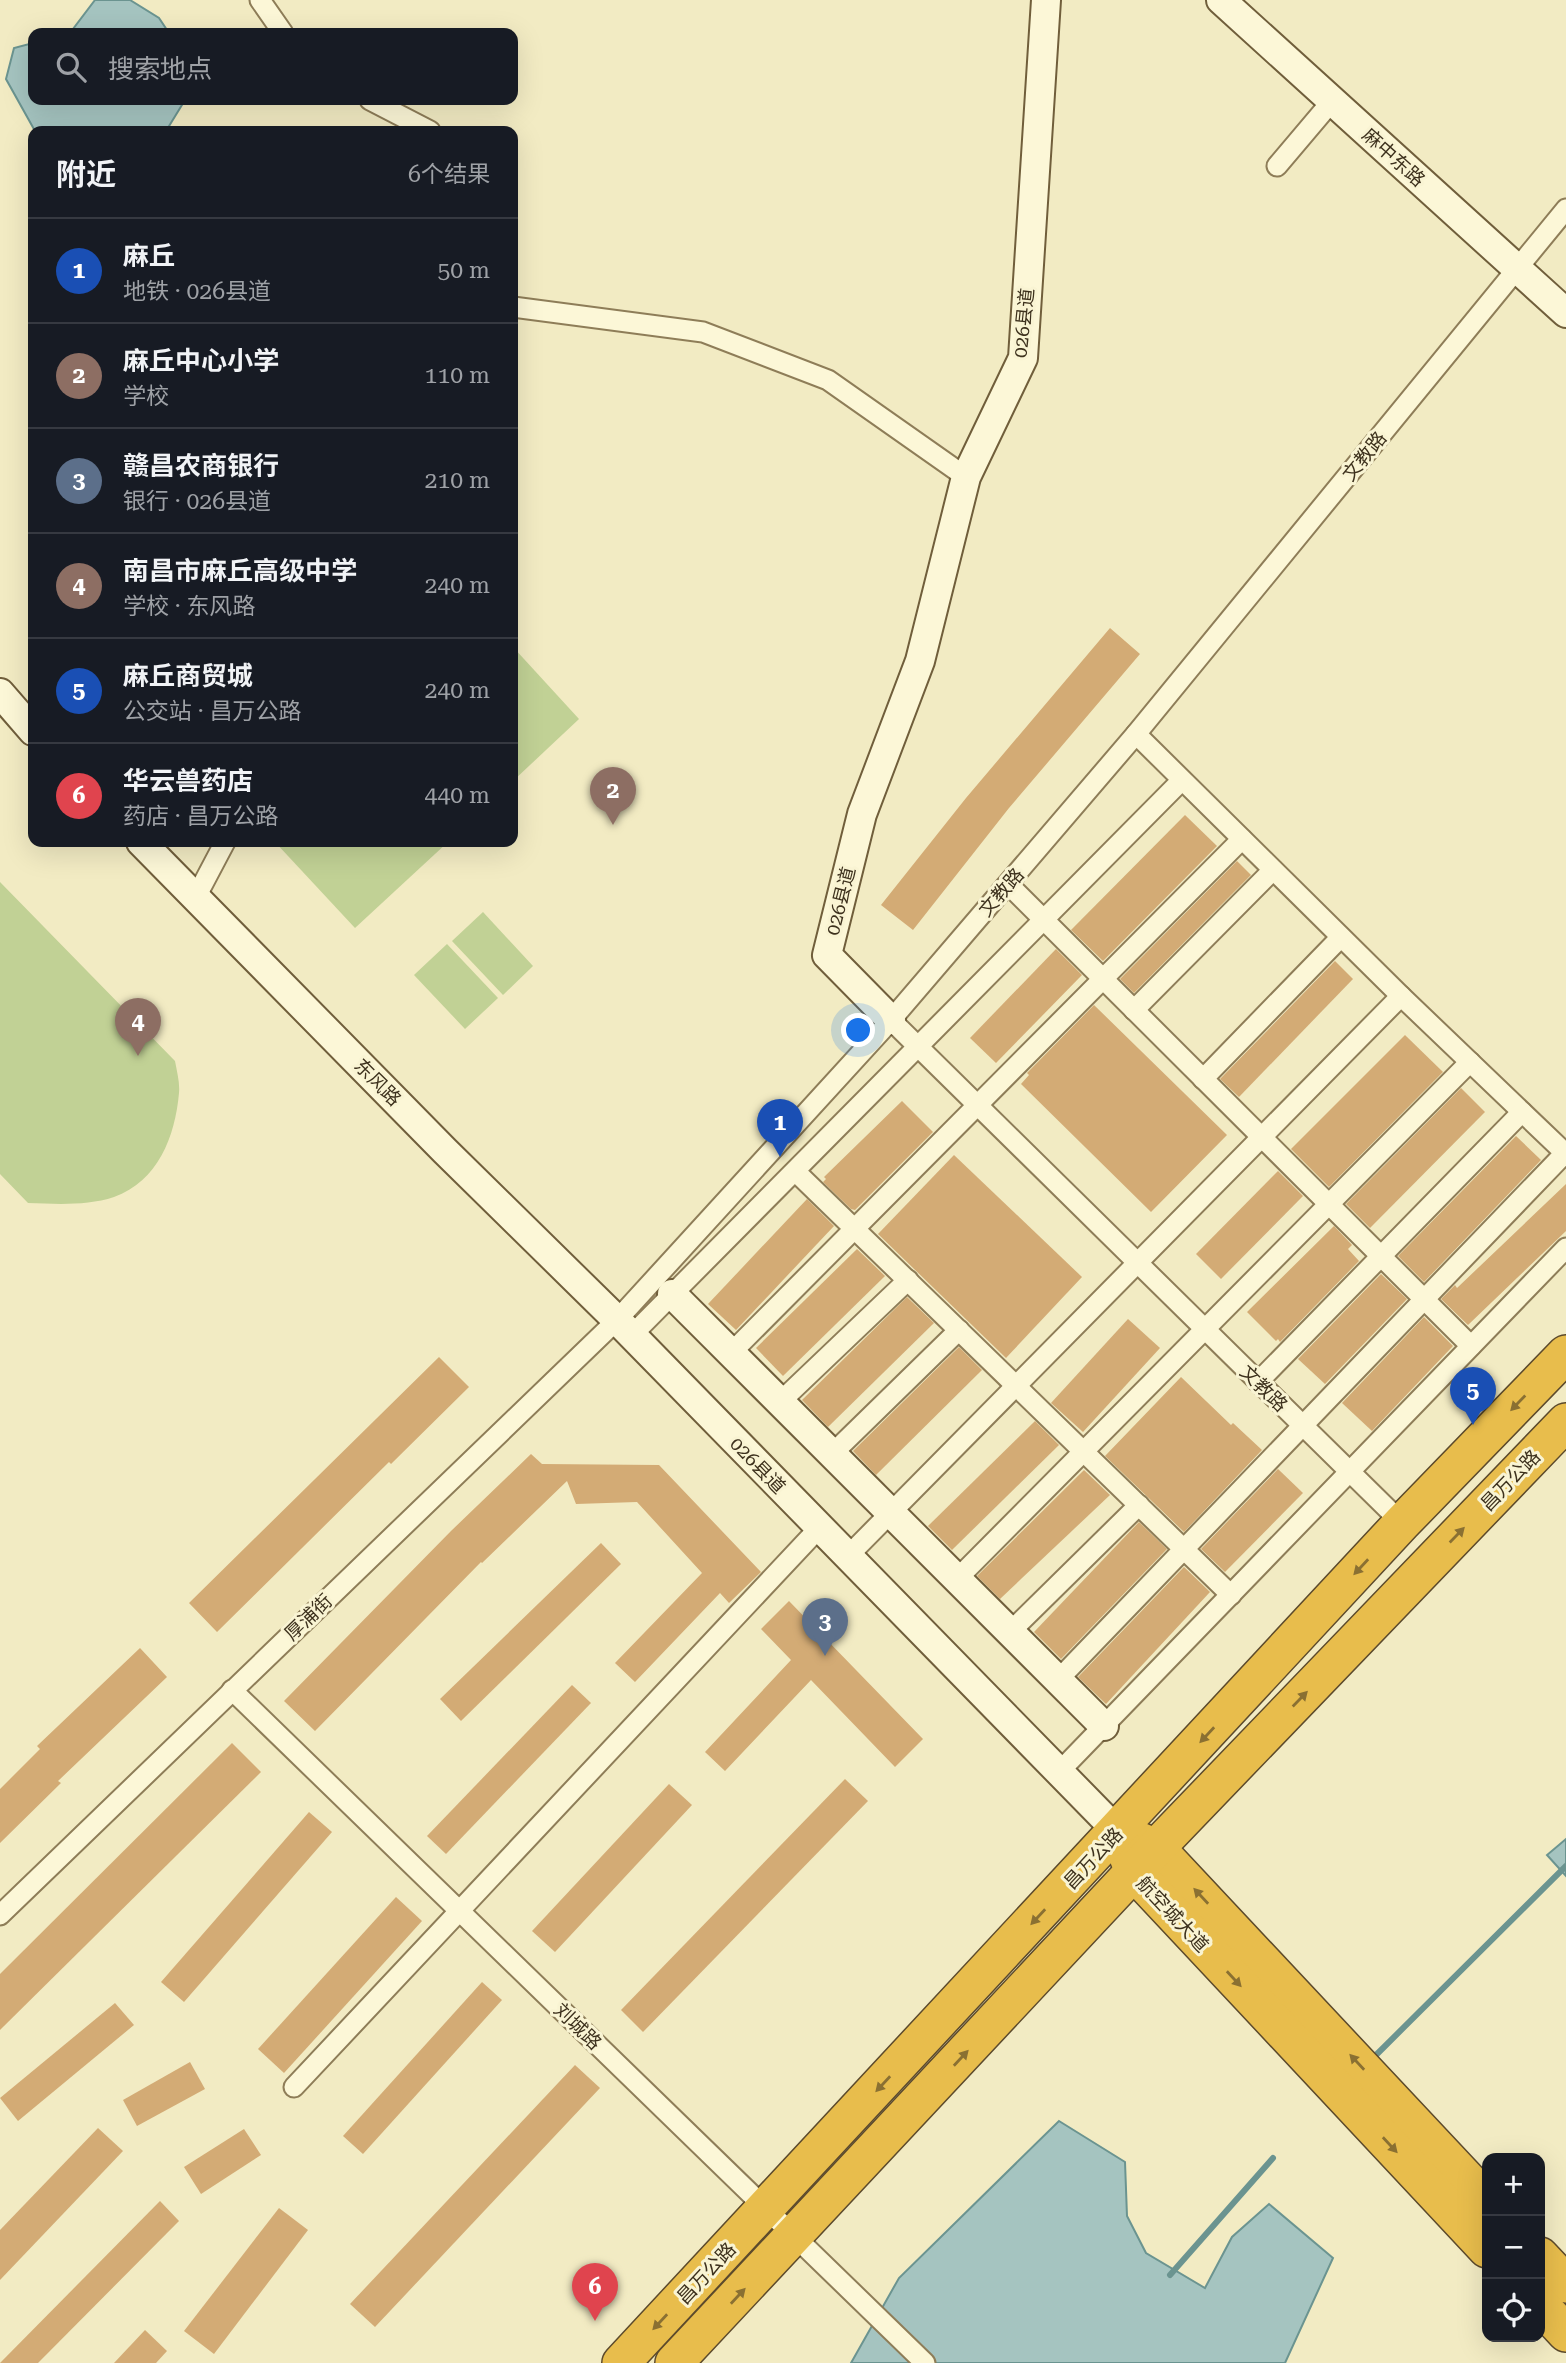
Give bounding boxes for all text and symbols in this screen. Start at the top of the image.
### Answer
search box [28,28,518,105]
icon: search [52,48,90,86]
text: 搜索地点 [108,54,212,84]
street label: 麻中东路 [1358,123,1430,191]
text: 附近 [56,157,116,192]
text: 6个结果 [408,161,490,188]
text: 麻丘 [123,241,175,271]
text: 1 [73,257,85,284]
text: 50 m [437,257,490,284]
text: 地铁 · 026县道 [123,278,271,305]
street label: 026县道 [1008,287,1039,359]
text: 麻丘中心小学 [123,346,279,376]
text: 2 [73,362,85,389]
text: 110 m [425,362,490,389]
text: 学校 [123,383,169,410]
street label: 文教路 [1338,427,1391,486]
text: 赣昌农商银行 [123,451,279,481]
text: 3 [73,467,85,494]
text: 210 m [425,467,490,494]
text: 银行 · 026县道 [123,488,271,515]
text: 南昌市麻丘高级中学 [123,556,357,586]
text: 4 [73,572,85,599]
text: 240 m [425,572,490,599]
text: 学校 · 东风路 [123,593,255,620]
text: 麻丘商贸城 [123,661,253,691]
text: 5 [73,677,85,704]
text: 240 m [425,677,490,704]
text: 公交站 · 昌万公路 [123,698,301,725]
text: 华云兽药店 [123,766,253,796]
pin: 2 [590,767,636,825]
text: 6 [73,782,85,809]
text: 440 m [425,782,490,809]
text: 药店 · 昌万公路 [123,803,278,830]
street label: 文教路 [974,863,1029,921]
street label: 026县道 [821,864,860,938]
pin: 4 [115,998,161,1056]
your location [841,1013,875,1047]
street label: 东风路 [349,1054,406,1111]
pin: 1 [757,1099,803,1157]
street label: 文教路 [1235,1360,1292,1416]
pin: 5 [1450,1367,1496,1425]
one-way arrow [1510,1395,1527,1412]
street label: 026县道 [725,1432,790,1498]
street label: 昌万公路 [1476,1445,1545,1516]
one-way arrow [1449,1527,1465,1544]
one-way arrow [1354,1559,1369,1576]
street label: 厚浦街 [280,1589,337,1645]
pin: 3 [802,1598,848,1656]
one-way arrow [1291,1691,1307,1708]
one-way arrow [1199,1726,1215,1743]
street label: 昌万公路 [1059,1823,1128,1894]
street label: 航空城大道 [1132,1872,1213,1957]
one-way arrow [1193,1888,1209,1905]
one-way arrow [1030,1908,1046,1925]
one-way arrow [1226,1970,1242,1987]
street label: 刘城路 [549,1998,606,2054]
one-way arrow [952,2050,968,2067]
one-way arrow [1348,2053,1365,2070]
one-way arrow [875,2075,891,2092]
one-way arrow [1382,2136,1398,2154]
map controls [1482,2153,1545,2342]
button: + [1482,2153,1545,2216]
button: − [1482,2216,1545,2279]
street label: 昌万公路 [672,2238,741,2309]
pin: 6 [572,2263,618,2321]
button: locate [1482,2279,1545,2342]
one-way arrow [729,2287,746,2304]
one-way arrow [653,2313,669,2330]

